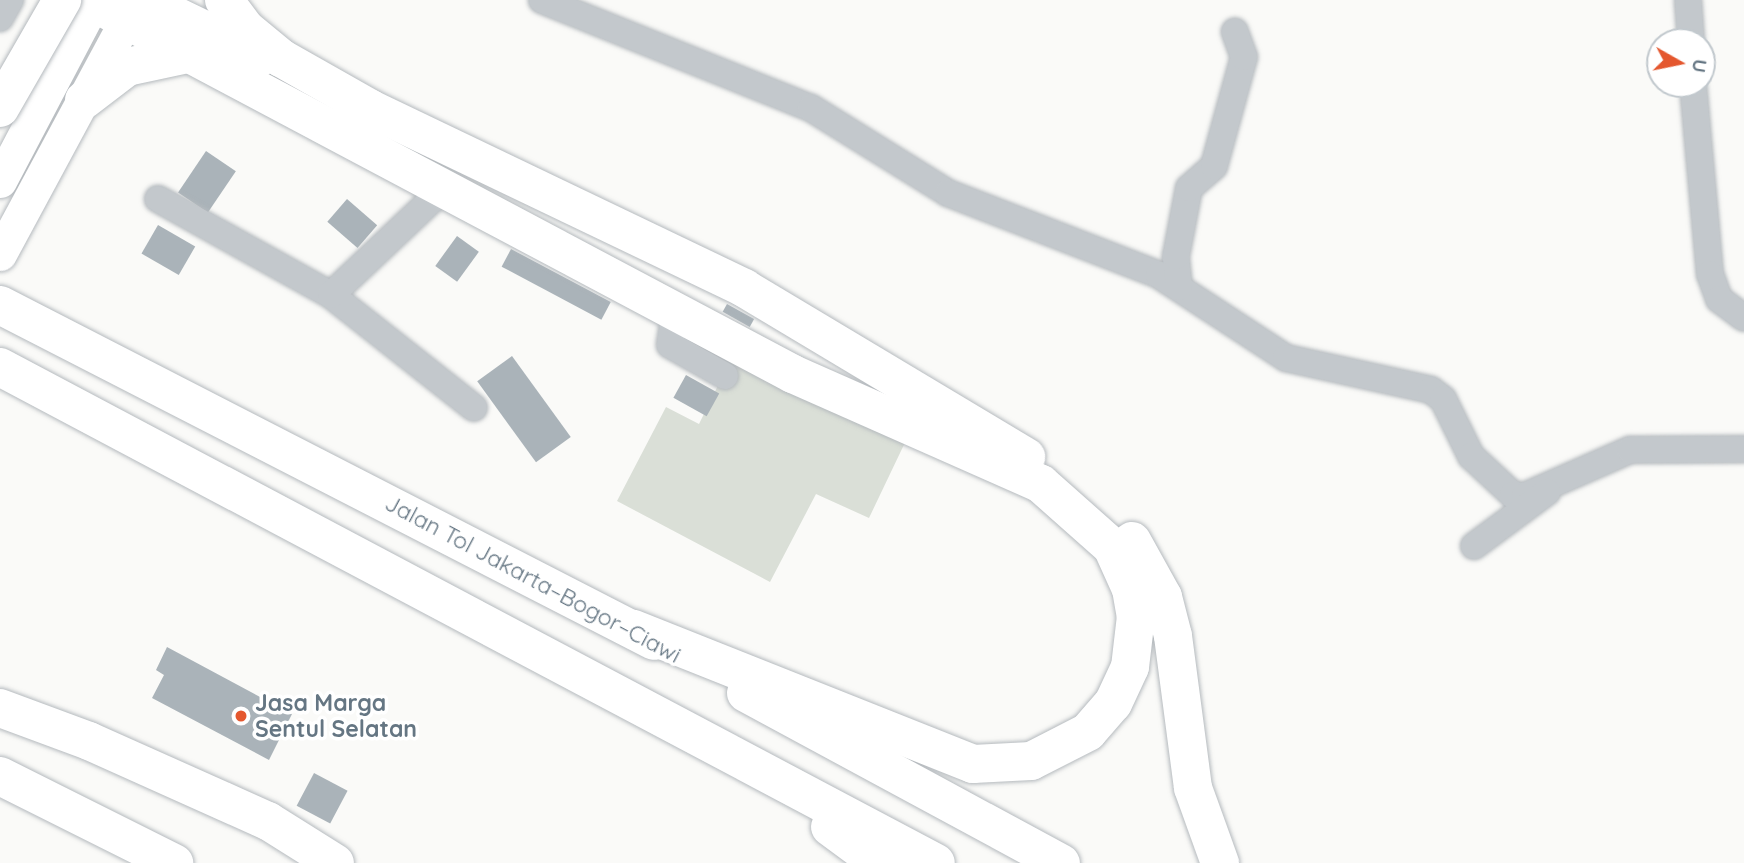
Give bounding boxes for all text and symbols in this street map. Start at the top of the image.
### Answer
north arrow [1646,28,1716,98]
text: U [1687,57,1713,74]
street label: Jalan Tol Jakarta–Bogor–Ciawi [380,489,686,669]
place label: Jasa Marga Sentul Selatan [255,689,417,743]
marker: Jasa Marga Sentul Selatan [233,708,249,724]

